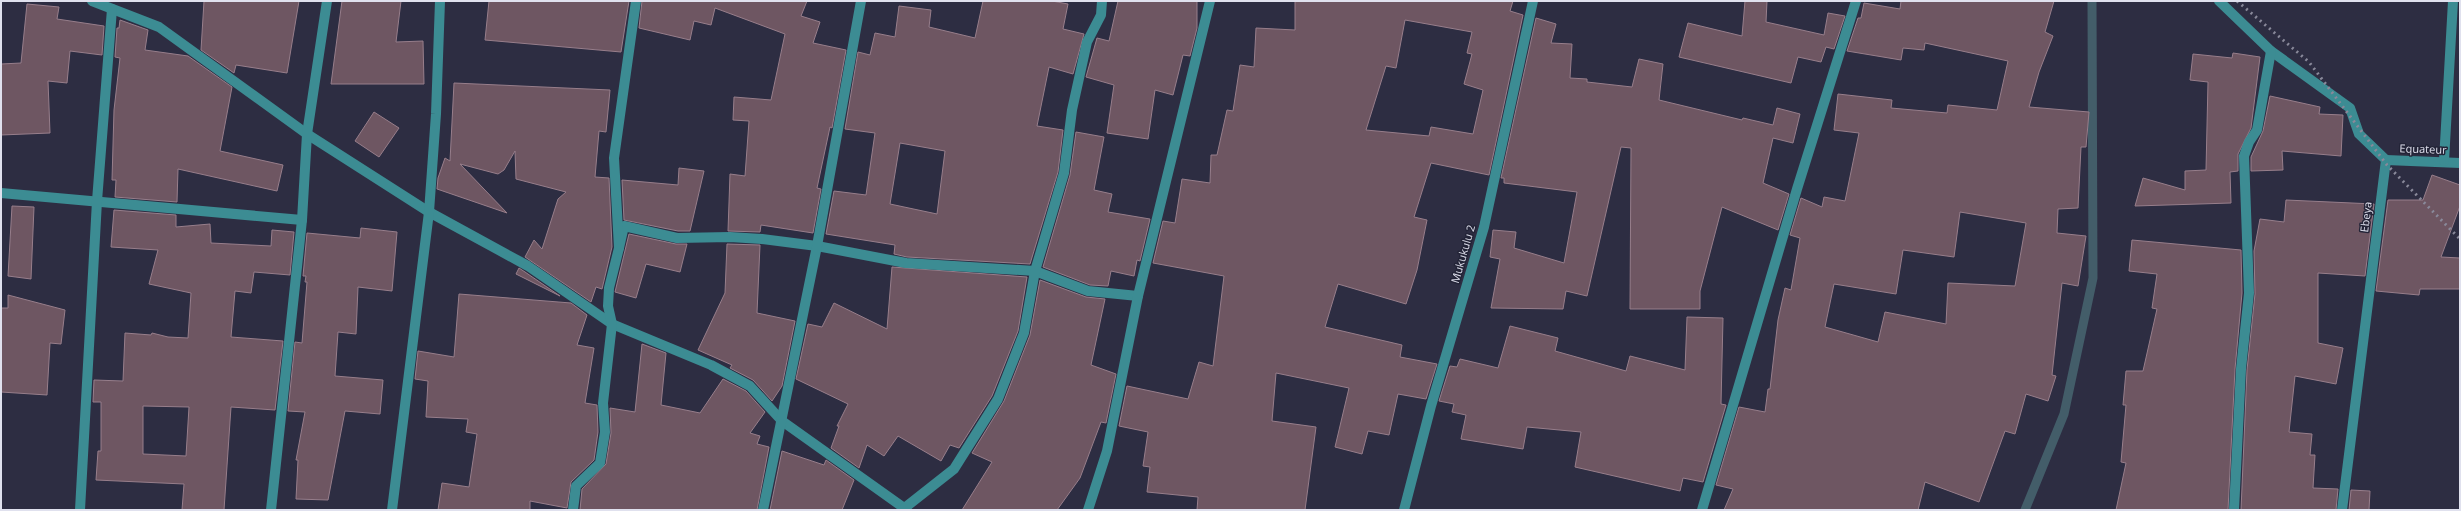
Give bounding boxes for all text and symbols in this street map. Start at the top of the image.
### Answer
street label: Equateur [2399,140,2447,157]
street label: Ebeya [2356,201,2375,233]
street label: Mukukulu 2 [1447,223,1478,285]

